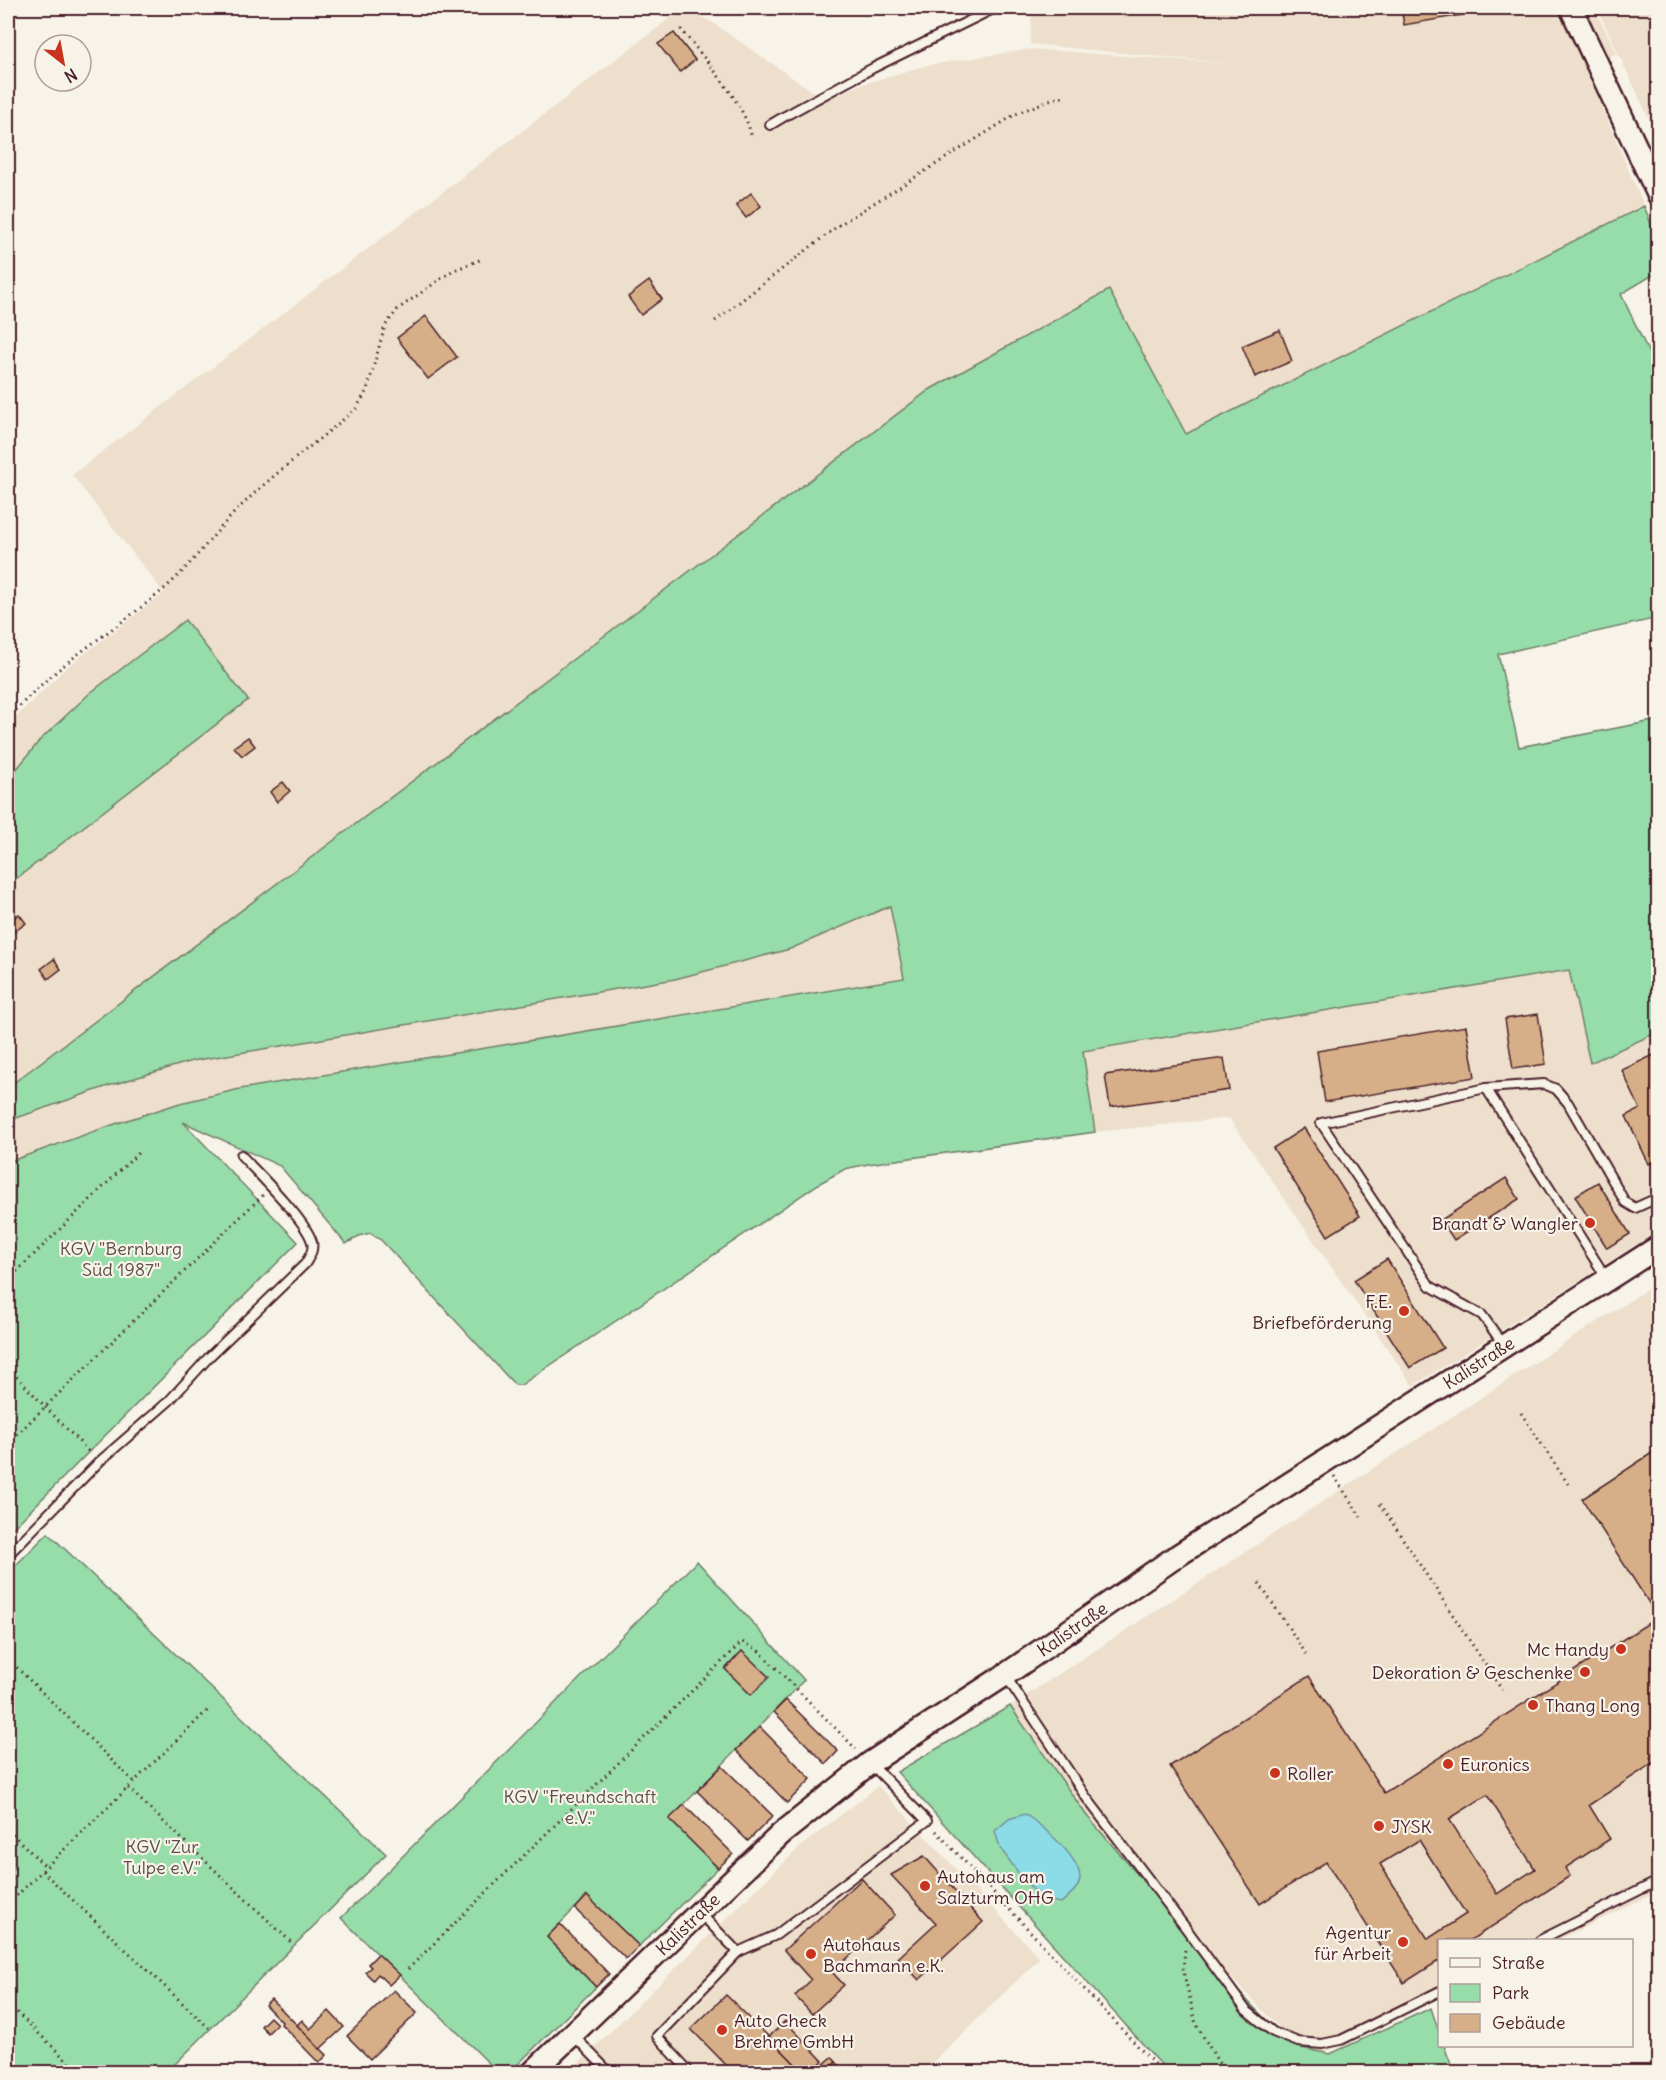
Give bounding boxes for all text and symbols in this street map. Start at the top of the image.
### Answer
north arrow [33,33,93,93]
text: N [61,64,81,87]
place label: Brandt & Wangler [1432,1212,1579,1235]
marker: Brandt & Wangler [1583,1216,1597,1230]
park label: KGV "Bernburg Süd 1987" [60,1237,182,1281]
place label: F.E. Briefbeförderung [1252,1290,1392,1334]
marker: F.E. Briefbeförderung [1397,1304,1411,1318]
street label: Kalistraße [1438,1331,1518,1394]
street label: Kalistraße [1032,1596,1112,1661]
place label: Mc Handy [1527,1638,1609,1661]
marker: Mc Handy [1614,1642,1628,1656]
place label: Dekoration & Geschenke [1372,1661,1573,1684]
marker: Dekoration & Geschenke [1578,1665,1592,1679]
place label: Thang Long [1545,1694,1640,1717]
marker: Thang Long [1526,1698,1540,1712]
place label: Euronics [1460,1753,1530,1776]
marker: Euronics [1441,1757,1455,1771]
place label: Roller [1287,1762,1334,1785]
marker: Roller [1268,1766,1282,1780]
park label: KGV "Freundschaft e.V." [504,1785,656,1829]
place label: JYSK [1391,1815,1432,1838]
marker: JYSK [1372,1819,1386,1833]
park label: KGV "Zur Tulpe e.V." [123,1835,201,1879]
place label: Autohaus am Salzturm OHG [937,1865,1054,1909]
marker: Autohaus am Salzturm OHG [918,1879,932,1893]
street label: Kalistraße [650,1888,724,1960]
place label: Agentur für Arbeit [1314,1921,1392,1965]
place label: Autohaus Bachmann e.K. [823,1933,944,1977]
marker: Agentur für Arbeit [1396,1935,1410,1949]
legend [1438,1939,1633,2047]
marker: Autohaus Bachmann e.K. [804,1947,818,1961]
text: Straße [1492,1951,1545,1974]
text: Park [1492,1981,1529,2004]
place label: Auto Check Brehme GmbH [734,2009,854,2053]
text: Gebäude [1492,2011,1565,2034]
marker: Auto Check Brehme GmbH [715,2023,729,2037]

